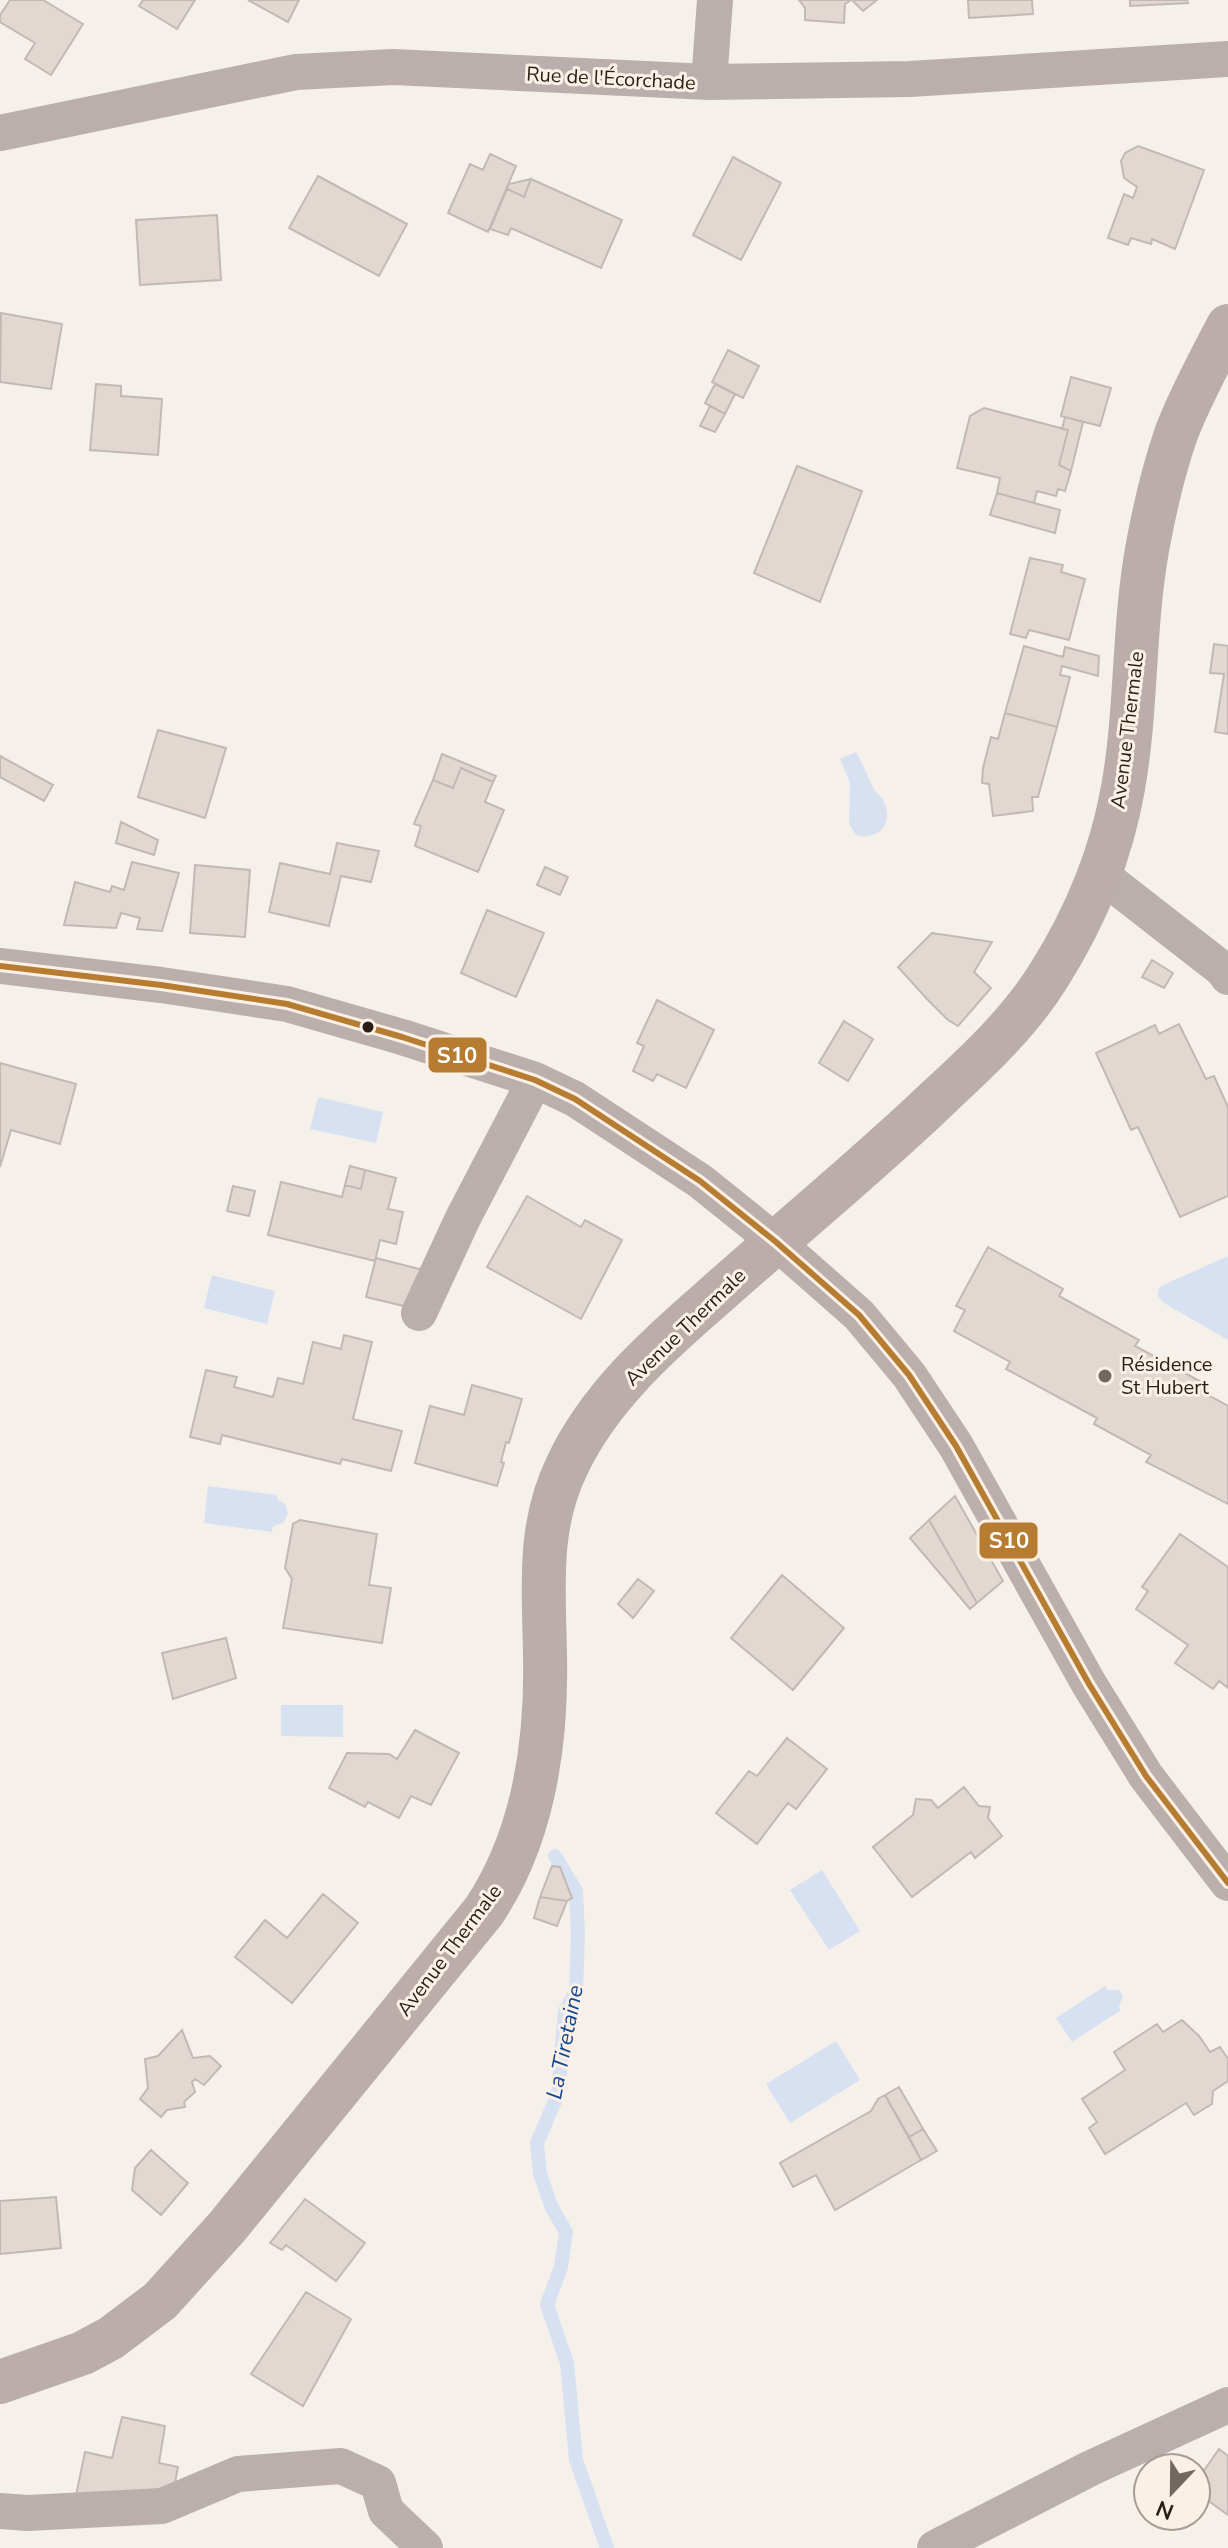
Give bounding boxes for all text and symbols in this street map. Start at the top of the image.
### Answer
street label: Rue de l'Écorchade [526,61,696,96]
street label: Avenue Thermale [1104,650,1151,810]
unlabelled marker [360,1019,376,1035]
line badge: S10 [427,1036,488,1074]
text: S10 [437,1041,477,1071]
street label: Avenue Thermale [619,1263,752,1392]
place label: Résidence St Hubert [1121,1351,1212,1401]
marker: Résidence St Hubert [1096,1367,1114,1385]
line badge: S10 [978,1521,1039,1560]
text: S10 [989,1526,1029,1556]
street label: Avenue Thermale [391,1879,508,2022]
water label: La Tiretaine [539,1982,591,2102]
north arrow [1132,2452,1212,2532]
text: N [1152,2493,1178,2527]

